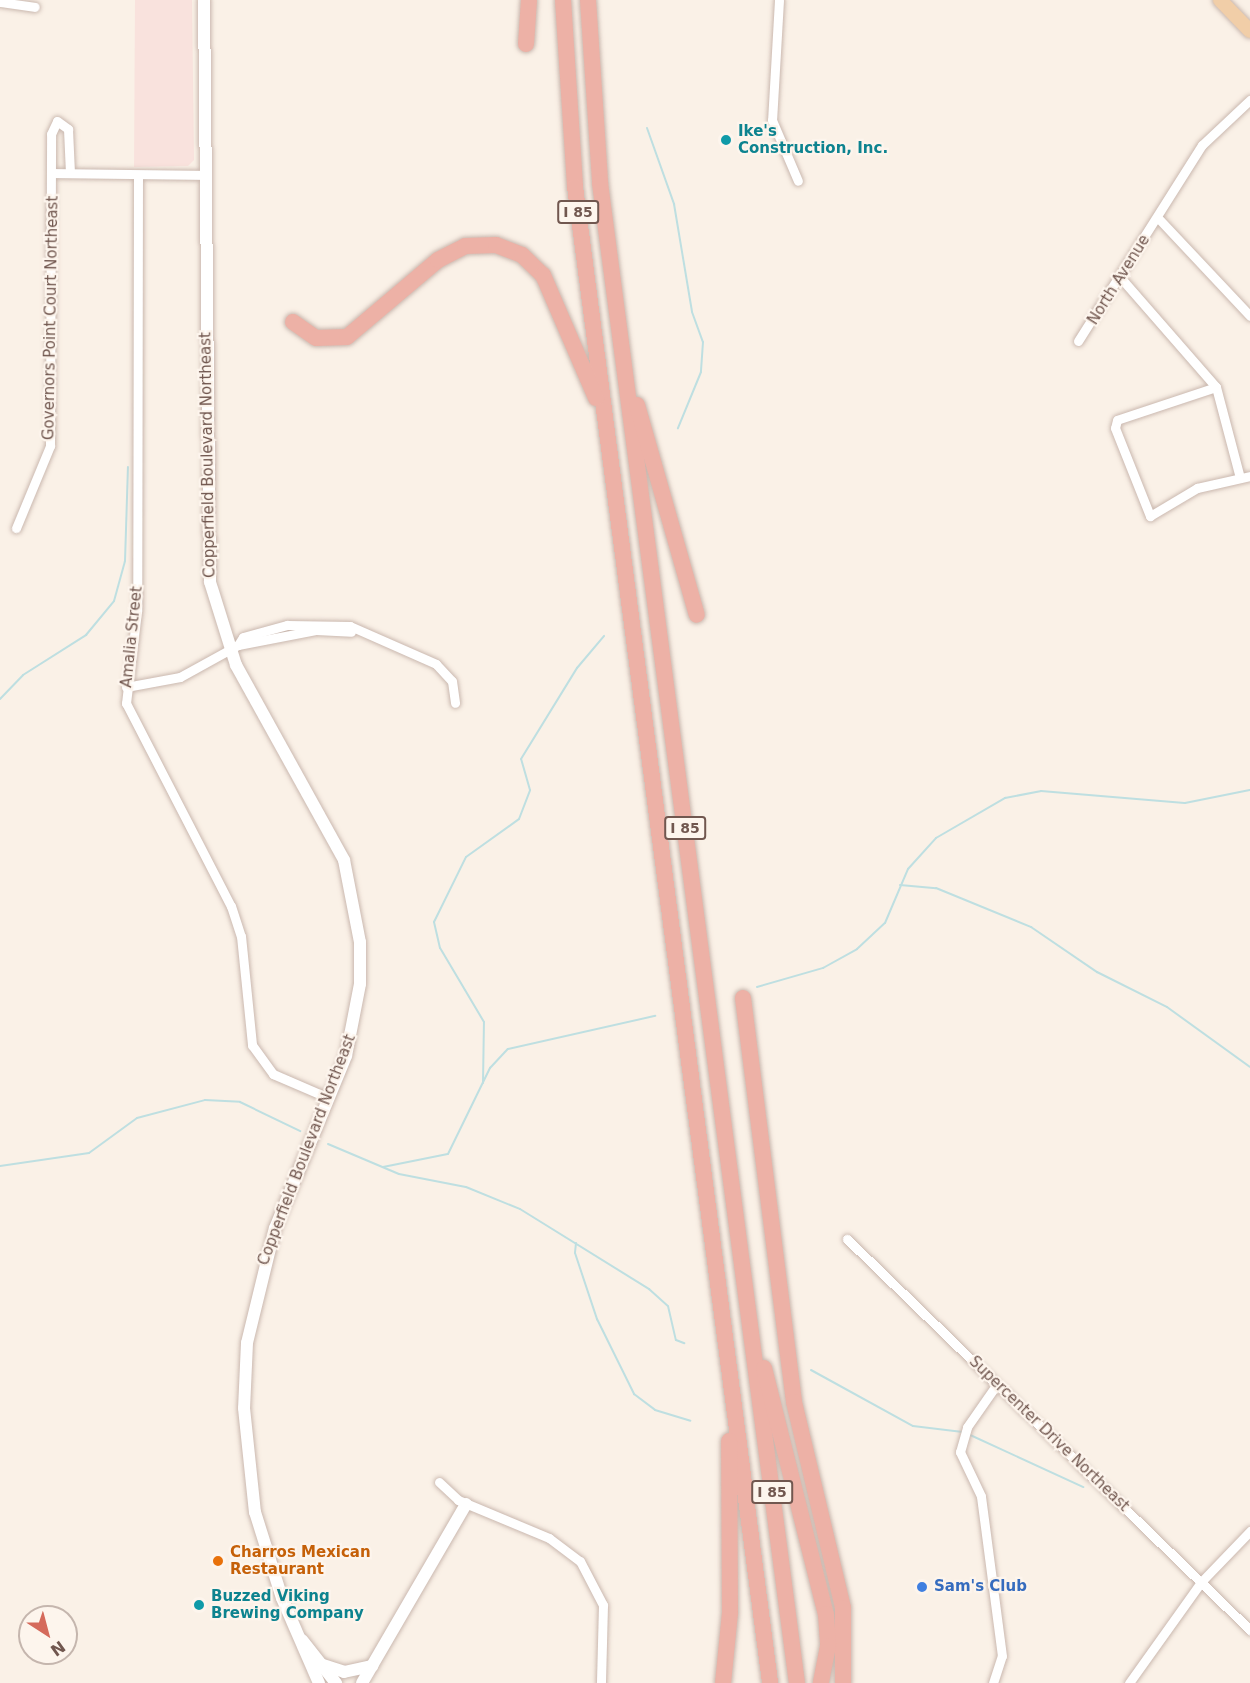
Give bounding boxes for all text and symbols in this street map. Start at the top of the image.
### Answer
place label: Ike's Construction, Inc. [738,122,888,157]
marker: Ike's Construction, Inc. [719,133,733,147]
street label: Governors Point Court Northeast [40,196,62,440]
road number: I 85 [557,201,599,223]
street label: North Avenue [1084,232,1154,328]
street label: Copperfield Boulevard Northeast [197,332,219,578]
street label: Amalia Street [118,585,146,689]
road number: I 85 [664,817,706,839]
street label: Copperfield Boulevard Northeast [255,1032,359,1268]
street label: Supercenter Drive Northeast [965,1353,1133,1515]
road number: I 85 [751,1481,793,1503]
place label: Charros Mexican Restaurant [230,1543,371,1578]
marker: Charros Mexican Restaurant [211,1554,225,1568]
place label: Sam's Club [934,1578,1027,1596]
marker: Sam's Club [915,1580,929,1594]
place label: Buzzed Viking Brewing Company [211,1587,364,1622]
marker: Buzzed Viking Brewing Company [192,1598,206,1612]
north arrow [18,1605,78,1665]
text: N [47,1637,69,1660]

